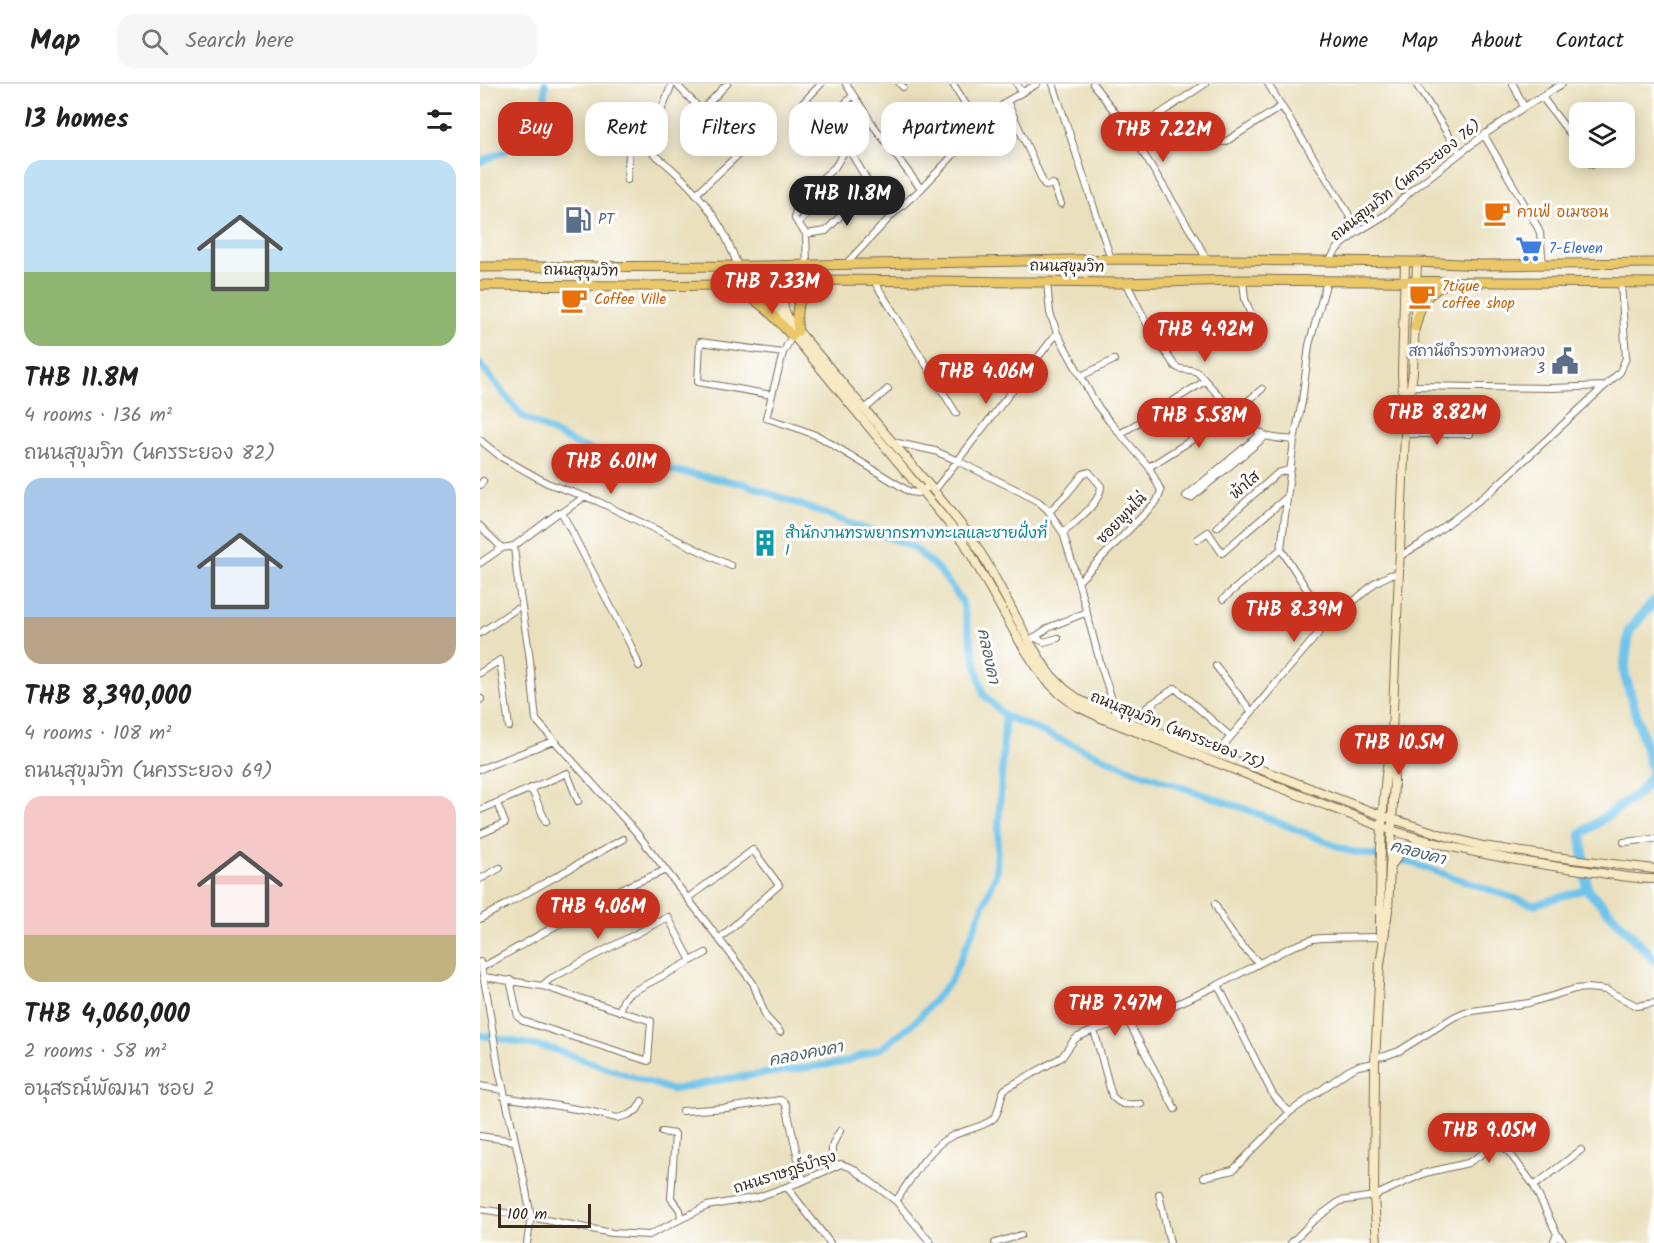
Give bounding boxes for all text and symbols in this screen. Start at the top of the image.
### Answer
search box [117,14,537,68]
text: Map [30,19,81,64]
text: Search here [186,24,294,59]
icon: search [138,25,171,58]
text: Home [1319,25,1368,58]
text: Map [1401,25,1438,58]
text: About [1471,25,1522,58]
text: Contact [1555,25,1624,58]
text: 13 homes [24,99,129,141]
chip: Buy [498,102,573,156]
chip: Rent [585,102,668,156]
chip: Filters [680,102,777,156]
chip: New [789,102,869,156]
chip: Apartment [881,102,1016,156]
map controls [1569,102,1635,168]
button: layers [1569,102,1635,168]
icon: filters [423,104,456,137]
pin: THB 7.22M [1094,112,1232,163]
street label: ถนนสุขุมวิท (นครระยอง 76) [1325,114,1487,248]
text: THB 7.22M [1115,115,1211,147]
pin: THB 11.8M [778,176,916,227]
text: THB 11.8M [803,179,891,211]
cafe icon: คาเฟ่ อเมซอน [1482,198,1512,228]
icon: home [186,199,294,307]
place label: คาเฟ่ อเมซอน [1517,201,1608,225]
fuel station icon: PT [563,205,593,235]
place label: PT [598,208,616,232]
supermarket icon: 7-Eleven [1514,234,1544,264]
place label: 7-Eleven [1549,237,1603,261]
street label: ถนนสุขุมวิท [1029,254,1105,280]
street label: ถนนสุขุมวิท [543,258,619,284]
pin: THB 7.33M [703,264,841,315]
text: THB 7.33M [724,267,820,299]
place label: 7tique coffee shop [1442,275,1515,316]
cafe icon: 7tique coffee shop [1407,281,1437,311]
cafe icon: Coffee Ville [559,285,589,315]
place label: Coffee Ville [594,288,666,312]
pin: THB 4.92M [1136,312,1274,363]
text: THB 4.92M [1157,315,1253,347]
place label: สถานีตำรวจทางหลวง 3 [1409,340,1545,381]
public building icon: สถานีตำรวจทางหลวง 3 [1550,346,1580,376]
pin: THB 4.06M [917,354,1055,405]
text: THB 4.06M [938,357,1034,389]
text: THB 11.8M [24,358,138,400]
pin: THB 8.82M [1368,395,1506,446]
pin: THB 5.58M [1130,398,1268,449]
text: THB 8.82M [1387,398,1487,430]
text: 4 rooms · 136 m² [24,400,172,432]
text: THB 5.58M [1151,401,1247,433]
text: ถนนสุขุมวิท (นครระยอง 82) [24,438,275,470]
pin: THB 6.01M [542,444,680,495]
text: THB 6.01M [565,447,657,479]
street label: พ้าใส [1224,465,1266,506]
street label: ซอยพูนไฉ่ [1091,487,1153,550]
icon: home [186,517,294,625]
place label: สำนักงานทรพยากรทางทะเลและชายฝั่งที่ 1 [785,519,1048,563]
building icon: สำนักงานทรพยากรทางทะเลและชายฝั่งที่ 1 [750,528,780,558]
pin: THB 8.39M [1225,592,1363,643]
text: THB 8.39M [1246,595,1342,627]
water label: คลองคา [970,626,1006,687]
text: THB 8,390,000 [24,676,191,718]
street label: ถนนสุขุมวิท (นครระยอง 75) [1086,685,1268,777]
text: 4 rooms · 108 m² [24,718,171,750]
pin: THB 10.5M [1330,725,1468,776]
text: THB 10.5M [1354,728,1444,760]
text: ถนนสุขุมวิท (นครระยอง 69) [24,756,273,788]
water label: คลองคา [1388,834,1449,873]
icon: home [186,835,294,943]
pin: THB 4.06M [529,889,667,940]
text: THB 4.06M [550,892,646,924]
pin: THB 7.47M [1046,986,1184,1037]
text: THB 7.47M [1068,989,1162,1021]
text: THB 4,060,000 [24,994,190,1036]
water label: คลองคงคา [767,1034,846,1073]
text: 2 rooms · 58 m² [24,1036,166,1068]
text: อนุสรณ์พัฒนา ซอย 2 [24,1074,215,1106]
pin: THB 9.05M [1420,1113,1558,1164]
text: THB 9.05M [1442,1116,1536,1148]
street label: ถนนราษฎร์บำรุง [730,1145,840,1201]
scale bar [498,1201,591,1228]
text: 100 m [507,1202,547,1227]

